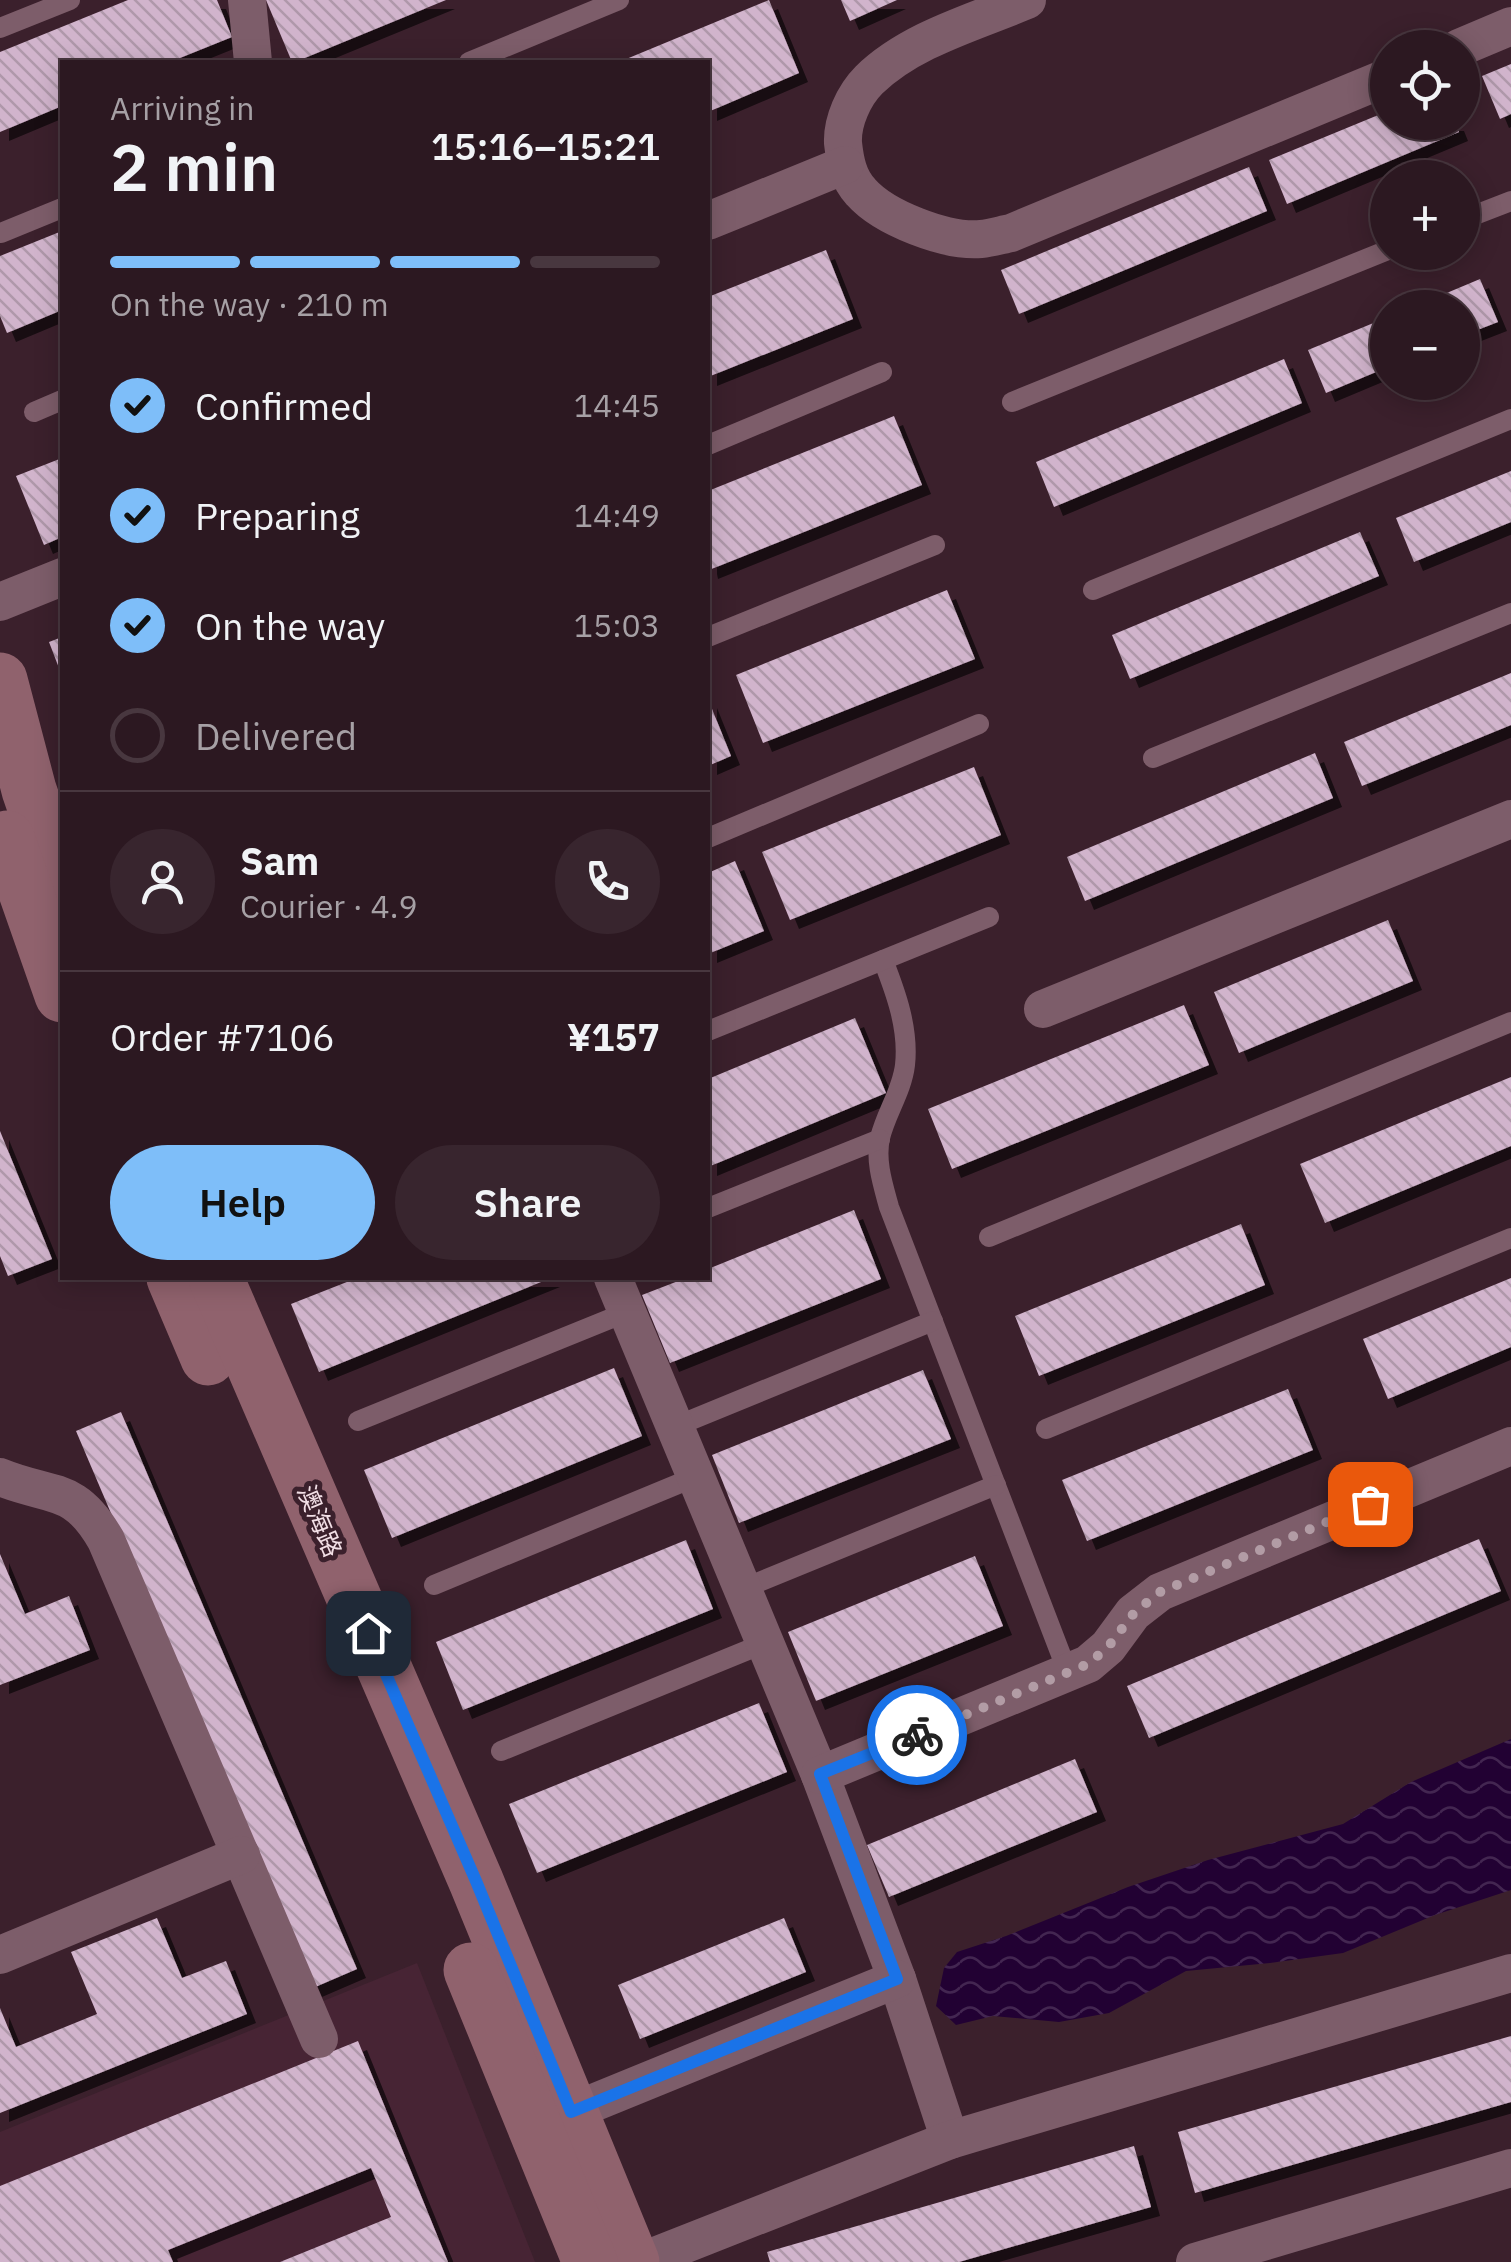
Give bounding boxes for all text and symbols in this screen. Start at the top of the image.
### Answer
map controls [1370,30,1480,400]
button: locate [1370,30,1480,140]
text: Arriving in [110,87,255,129]
text: 15:16–15:21 [431,121,660,170]
text: 2 min [110,124,278,209]
button: + [1370,160,1480,270]
text: On the way · 210 m [110,283,389,325]
button: − [1370,290,1480,400]
icon: check [110,378,165,433]
text: Confirmed [195,381,373,430]
text: 14:45 [574,384,660,426]
icon: check [110,488,165,543]
text: Preparing [195,491,360,540]
text: 14:49 [574,494,660,536]
icon: check [110,598,165,653]
text: On the way [195,601,385,650]
text: 15:03 [574,604,660,646]
text: Delivered [195,711,357,760]
button: person [110,829,215,934]
button: phone [555,829,660,934]
text: Sam [240,836,319,885]
text: Courier · 4.9 [240,885,418,927]
text: Order #7106 [110,1012,335,1061]
text: ¥157 [567,1012,660,1061]
button: Help [110,1145,375,1260]
button: Share [395,1145,660,1260]
pin [1328,1462,1413,1547]
icon: bag [1343,1477,1398,1532]
street label: 澳海路 [291,1480,350,1562]
pin [326,1591,411,1676]
icon: home [341,1606,396,1661]
courier [867,1685,967,1785]
icon: bike [890,1708,945,1763]

